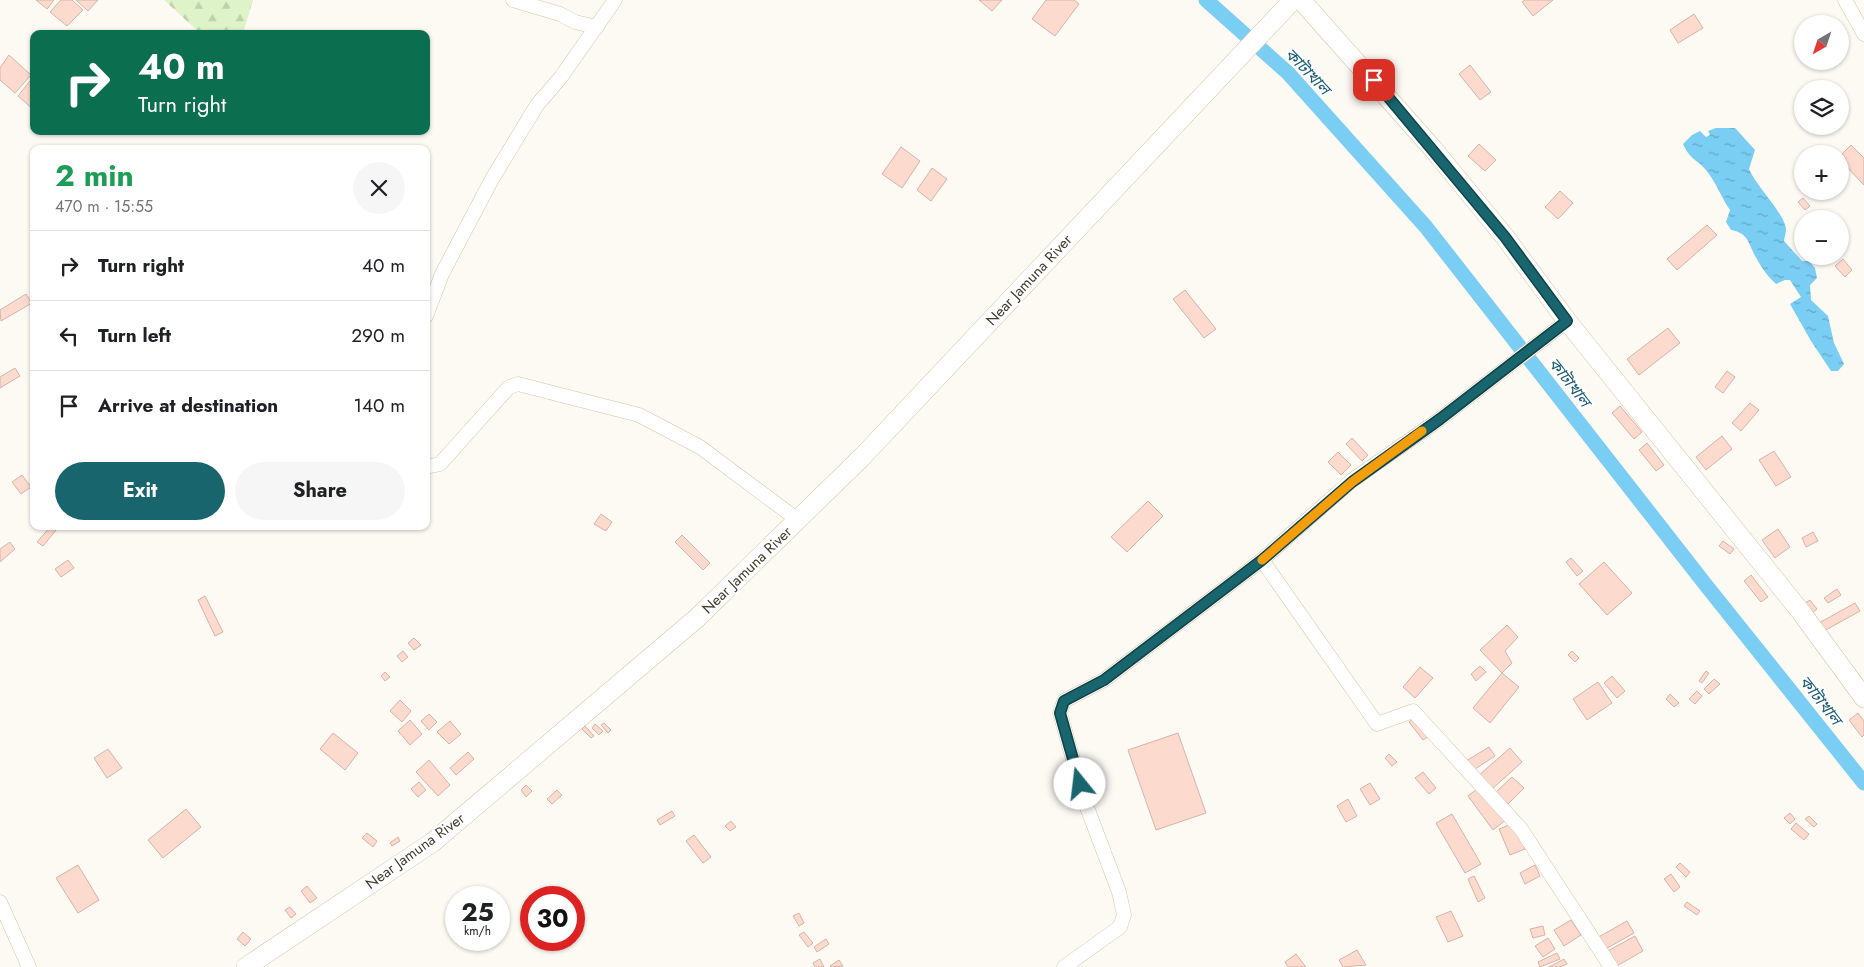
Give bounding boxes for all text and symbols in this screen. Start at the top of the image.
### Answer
north arrow [1794,15,1849,70]
map controls [1794,15,1849,265]
text: 40 m [138,42,225,92]
water label: কাটাখাল [1280,43,1338,102]
icon: right [55,50,120,115]
pin [1353,59,1395,101]
icon: arrive [1360,66,1388,94]
button: layers [1794,80,1849,135]
text: Turn right [138,88,226,120]
button: + [1794,145,1849,200]
text: 2 min [55,154,134,197]
button: close [353,162,405,214]
text: 470 m · 15:55 [55,195,153,218]
button: − [1794,210,1849,265]
street label: Near Jamuna River [981,229,1078,331]
icon: right [55,252,83,280]
text: Turn right [98,252,184,279]
text: 40 m [362,252,405,279]
icon: left [55,322,83,350]
text: Turn left [98,322,171,349]
text: 290 m [351,322,405,349]
water label: কাটাখাল [1543,353,1598,414]
icon: arrive [55,392,83,420]
text: Arrive at destination [98,392,278,419]
text: 140 m [353,392,405,419]
button: Exit [55,462,225,520]
button: Share [235,462,405,520]
street label: Near Jamuna River [697,521,798,619]
water label: কাটাখাল [1794,671,1849,732]
position arrow [1053,757,1105,809]
street label: Near Jamuna River [361,807,470,895]
speed limit sign: 30 [520,886,585,951]
text: 25 [461,894,494,930]
text: km/h [464,922,491,940]

